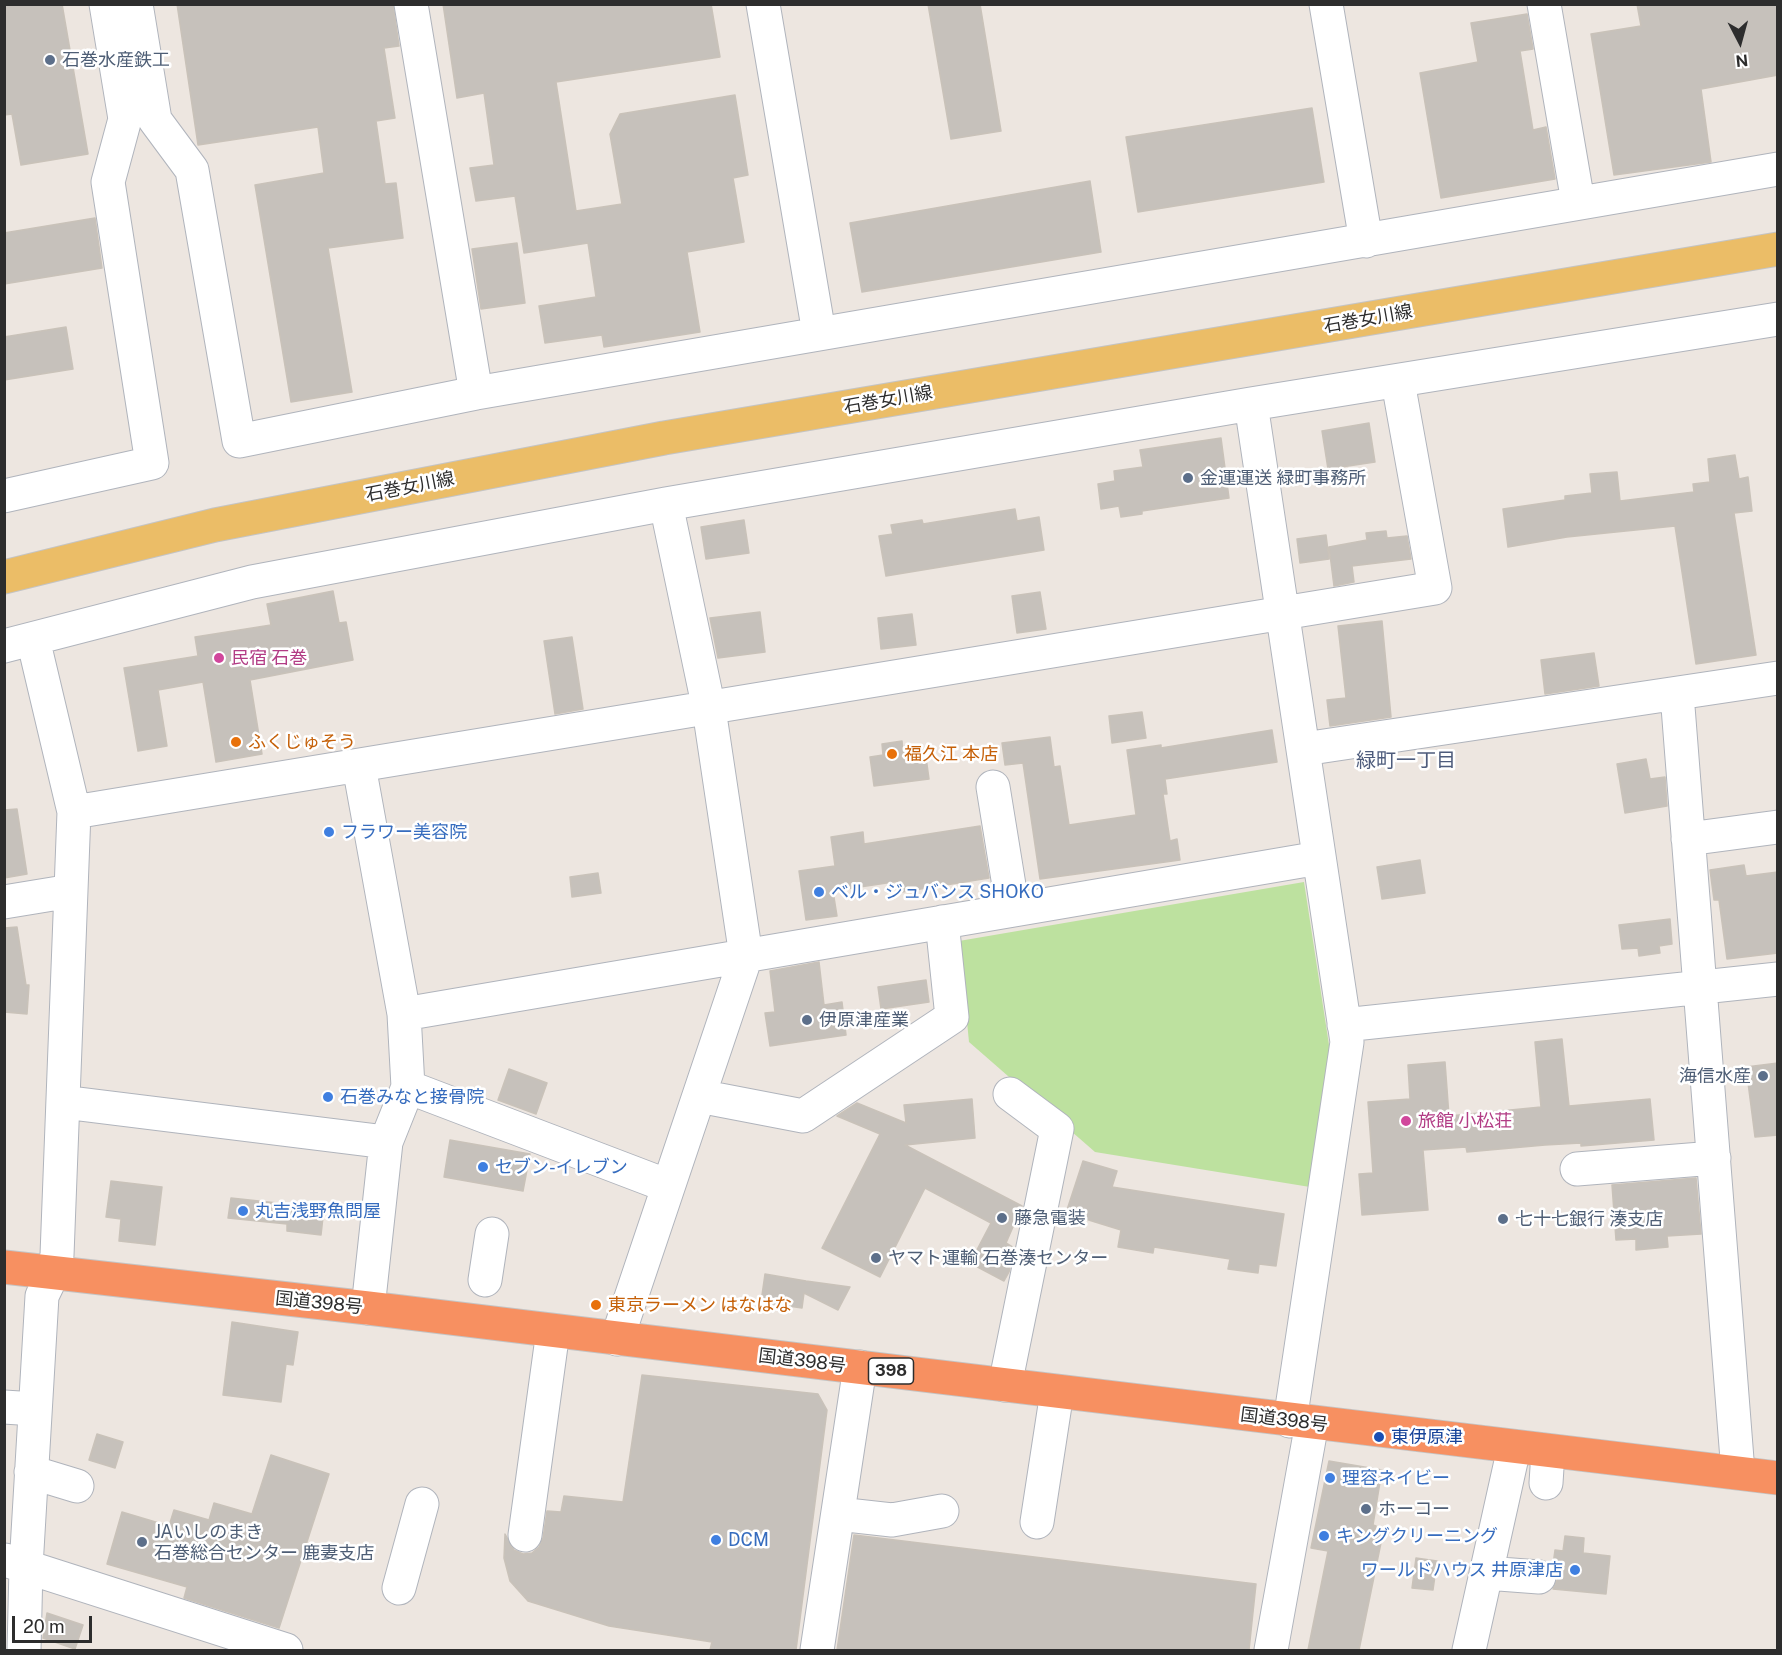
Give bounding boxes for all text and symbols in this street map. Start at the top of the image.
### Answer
north arrow [1710,12,1770,72]
place label: 石巻水産鉄工 [62,49,170,71]
text: N [1735,50,1749,70]
marker: 石巻水産鉄工 [43,53,57,67]
street label: 石巻女川線 [1322,301,1414,337]
street label: 石巻女川線 [842,382,934,418]
place label: 金運運送 緑町事務所 [1200,467,1366,489]
street label: 石巻女川線 [364,468,456,506]
marker: 金運運送 緑町事務所 [1181,471,1195,485]
place label: 民宿 石巻 [231,647,307,669]
marker: 民宿 石巻 [212,651,226,665]
place label: ふくじゅそう [248,731,356,753]
marker: ふくじゅそう [229,735,243,749]
place label: 福久江 本店 [904,743,998,765]
marker: 福久江 本店 [885,747,899,761]
district label: 緑町一丁目 [1356,749,1456,773]
place label: フラワー美容院 [341,821,467,843]
marker: フラワー美容院 [322,825,336,839]
place label: ベル・ジュバンス SHOKO [831,881,1044,903]
marker: ベル・ジュバンス SHOKO [812,885,826,899]
place label: 伊原津産業 [819,1009,909,1031]
marker: 伊原津産業 [800,1013,814,1027]
place label: 海信水産 [1679,1065,1751,1087]
marker: 海信水産 [1756,1069,1770,1083]
place label: 石巻みなと接骨院 [340,1086,484,1108]
marker: 石巻みなと接骨院 [321,1090,335,1104]
place label: 旅館 小松荘 [1418,1110,1512,1132]
marker: 旅館 小松荘 [1399,1114,1413,1128]
place label: セブン-イレブン [495,1156,628,1178]
marker: セブン-イレブン [476,1160,490,1174]
place label: 丸吉浅野魚問屋 [255,1200,381,1222]
marker: 丸吉浅野魚問屋 [236,1204,250,1218]
place label: 藤急電装 [1014,1207,1086,1229]
place label: 七十七銀行 湊支店 [1515,1208,1663,1230]
marker: 藤急電装 [995,1211,1009,1225]
marker: 七十七銀行 湊支店 [1496,1212,1510,1226]
place label: ヤマト運輸 石巻湊センター [888,1247,1108,1269]
marker: ヤマト運輸 石巻湊センター [869,1251,883,1265]
street label: 国道398号 [274,1288,364,1318]
place label: 東京ラーメン はなはな [608,1294,792,1316]
marker: 東京ラーメン はなはな [589,1298,603,1312]
street label: 国道398号 [757,1345,847,1377]
road number: 398 [868,1358,914,1384]
street label: 国道398号 [1239,1404,1329,1436]
place label: 東伊原津 [1391,1426,1463,1448]
marker: 東伊原津 [1372,1430,1386,1444]
place label: 理容ネイビー [1342,1467,1450,1489]
marker: 理容ネイビー [1323,1471,1337,1485]
place label: ホーコー [1378,1498,1450,1520]
marker: ホーコー [1359,1502,1373,1516]
place label: JAいしのまき 石巻総合センター 鹿妻支店 [154,1521,374,1564]
place label: キングクリーニング [1336,1525,1498,1547]
place label: DCM [728,1529,769,1551]
marker: キングクリーニング [1317,1529,1331,1543]
marker: DCM [709,1533,723,1547]
marker: JAいしのまき 石巻総合センター 鹿妻支店 [135,1535,149,1549]
place label: ワールドハウス 井原津店 [1361,1559,1563,1581]
marker: ワールドハウス 井原津店 [1568,1563,1582,1577]
scale bar [15,1604,94,1642]
text: 20 m [23,1616,65,1637]

